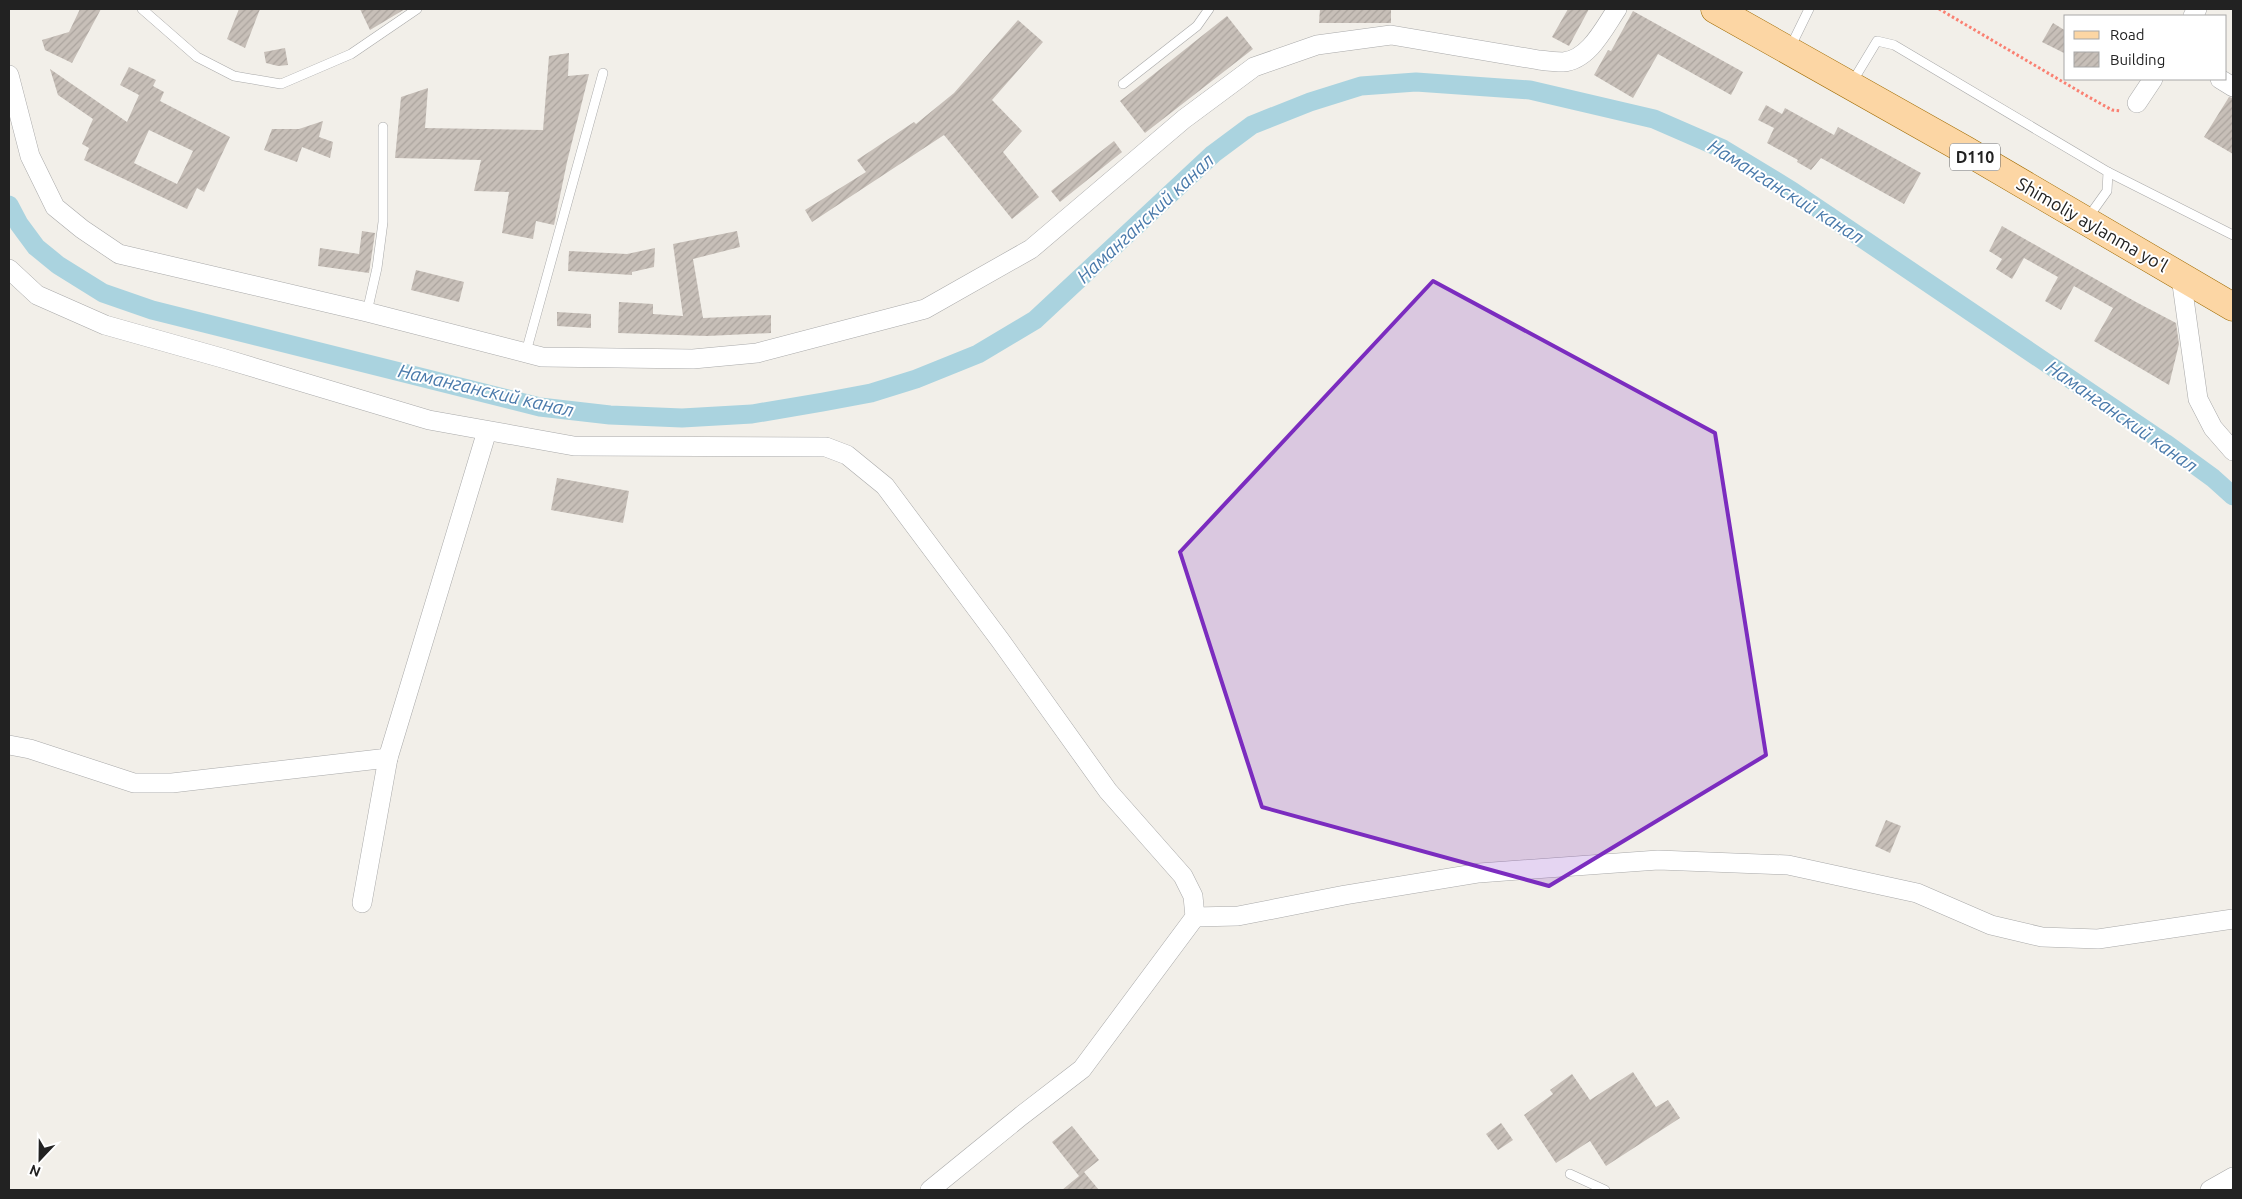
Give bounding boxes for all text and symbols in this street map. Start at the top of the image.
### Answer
legend [2064,15,2227,80]
text: Road [2110,26,2145,43]
text: Building [2110,51,2165,68]
water label: Наманганский канал [1704,134,1868,248]
road number: D110 [1950,144,2000,170]
water label: Наманганский канал [1072,148,1219,287]
street label: Shimoliy aylanma yoʻl [2013,173,2172,276]
water label: Наманганский канал [2042,356,2202,477]
water label: Наманганский канал [396,359,576,421]
north arrow [15,1134,65,1184]
text: N [27,1162,43,1180]

